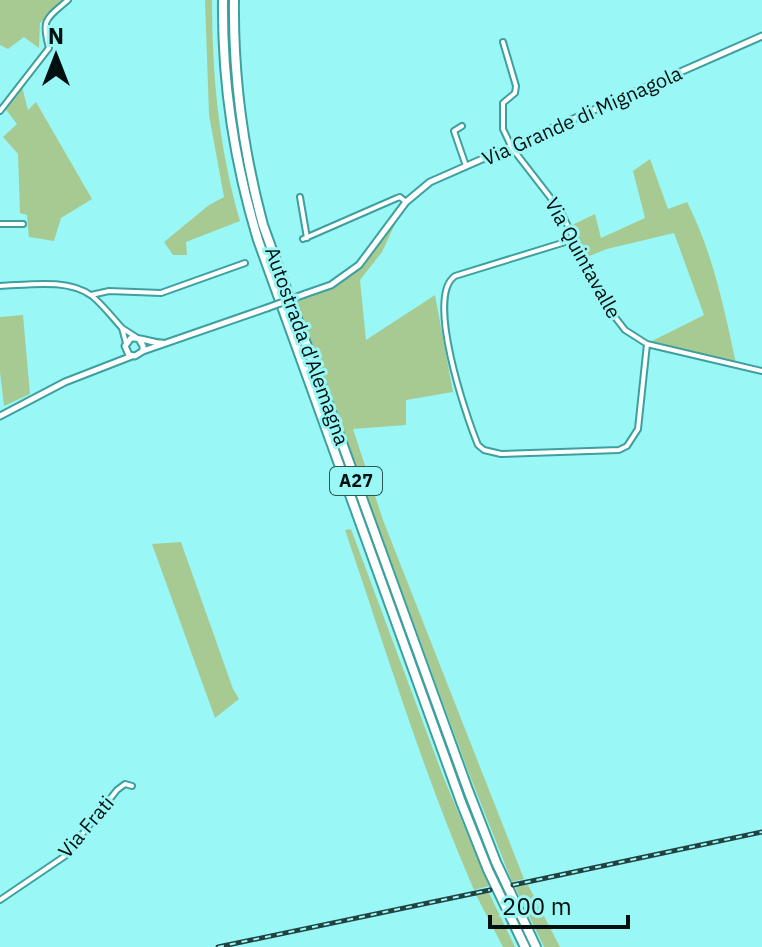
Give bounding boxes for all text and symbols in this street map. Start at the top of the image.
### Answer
north arrow [16,16,96,96]
text: N [48,21,64,50]
street label: Via Grande di Mignagola [478,59,686,172]
street label: Via Quintavalle [539,193,628,323]
street label: Autostrada d'Alemagna [259,243,356,449]
road number: A27 [330,467,382,495]
street label: Via Frati [52,790,120,863]
scale bar [490,879,628,929]
text: 200 m [502,890,572,922]

